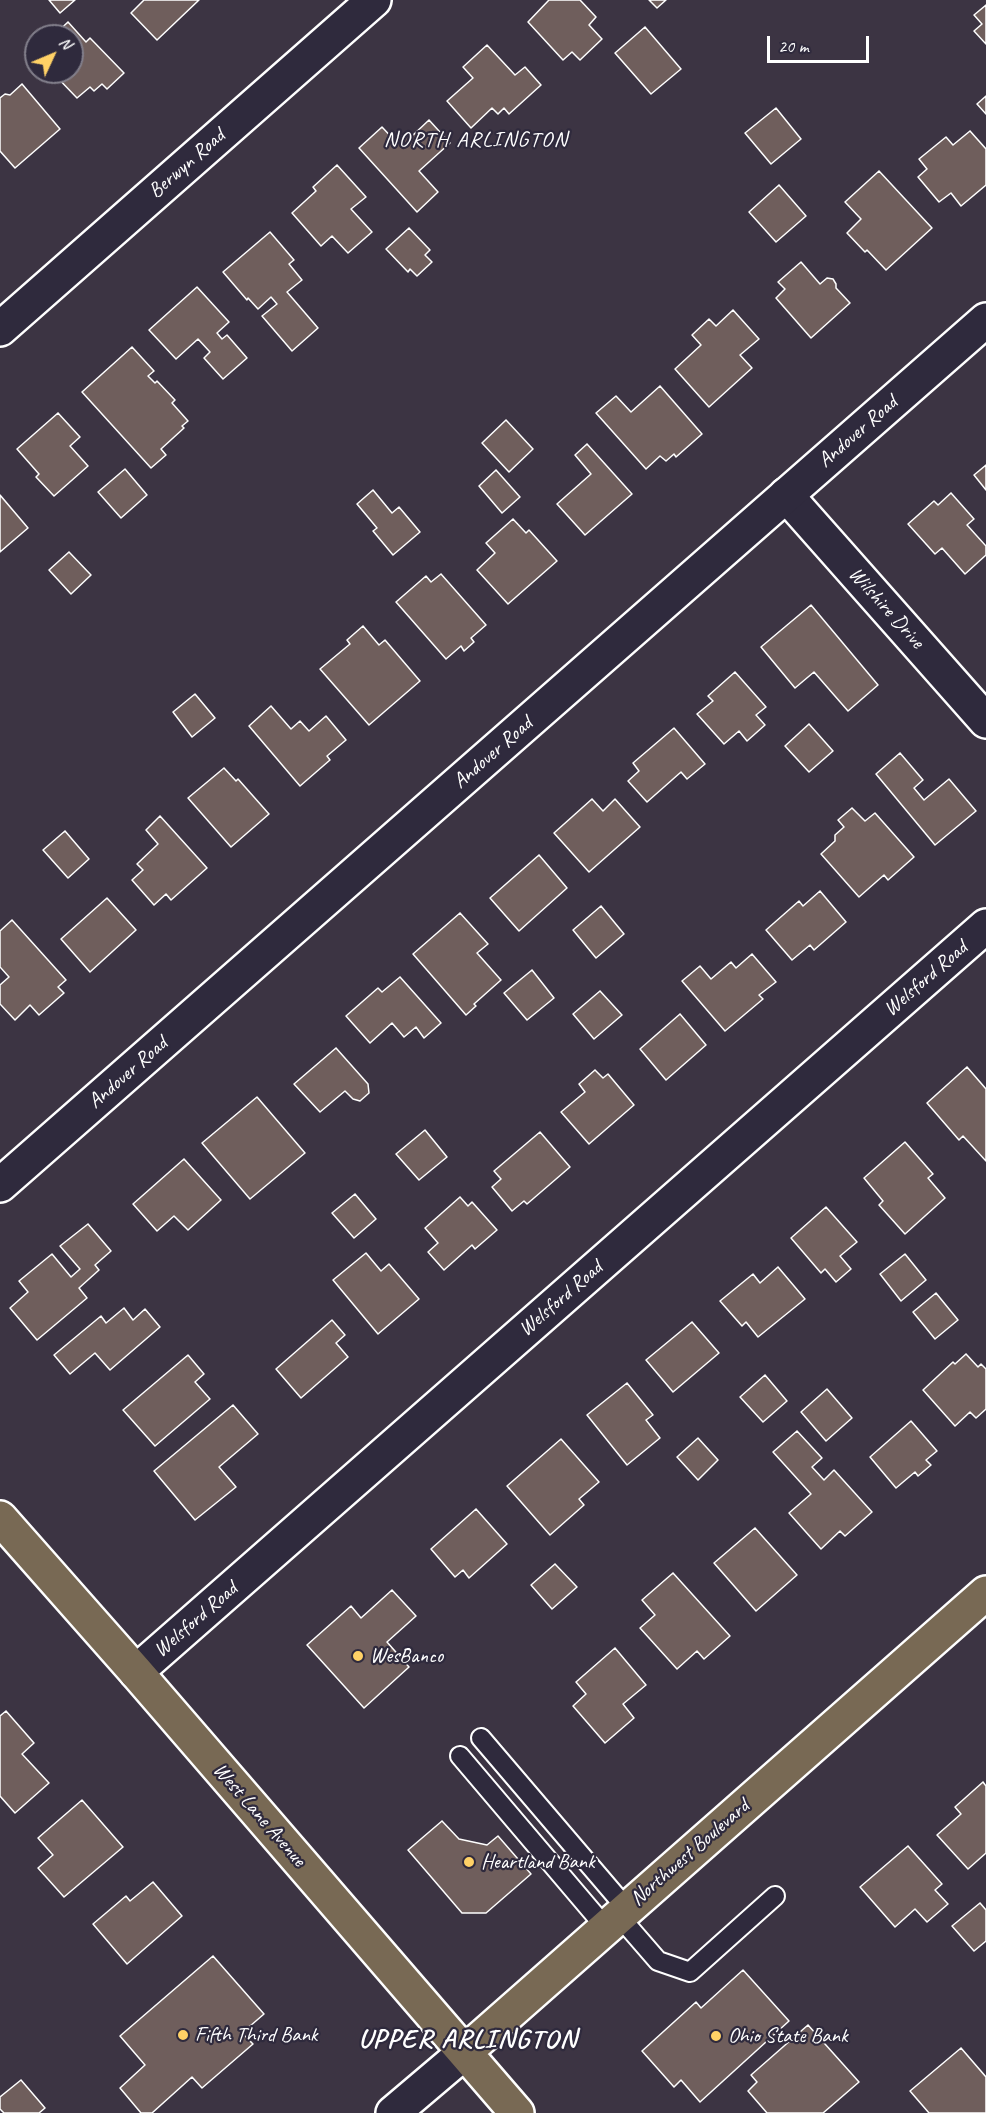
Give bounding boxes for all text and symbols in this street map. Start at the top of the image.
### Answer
north arrow [24,24,84,84]
scale bar [770,24,872,62]
text: N [55,32,76,53]
text: 20 m [778,35,809,57]
street label: Berwyn Road [144,124,230,204]
district label: NORTH ARLINGTON [385,127,567,153]
street label: Andover Road [813,391,903,473]
street label: Wilshire Drive [843,562,929,654]
street label: Andover Road [448,712,538,794]
street label: Welsford Road [879,936,973,1022]
street label: Andover Road [83,1032,173,1114]
street label: Welsford Road [514,1256,608,1342]
street label: Welsford Road [149,1577,243,1663]
place label: WesBanco [370,1643,443,1669]
marker: WesBanco [351,1649,365,1663]
street label: West Lane Avenue [207,1758,311,1872]
street label: Northwest Boulevard [625,1795,755,1911]
place label: Heartland Bank [481,1849,595,1875]
marker: Heartland Bank [462,1855,476,1869]
place label: Fifth Third Bank [195,2022,318,2048]
place label: Ohio State Bank [728,2023,848,2049]
district label: UPPER ARLINGTON [360,2024,576,2056]
marker: Fifth Third Bank [176,2028,190,2042]
marker: Ohio State Bank [709,2029,723,2043]

